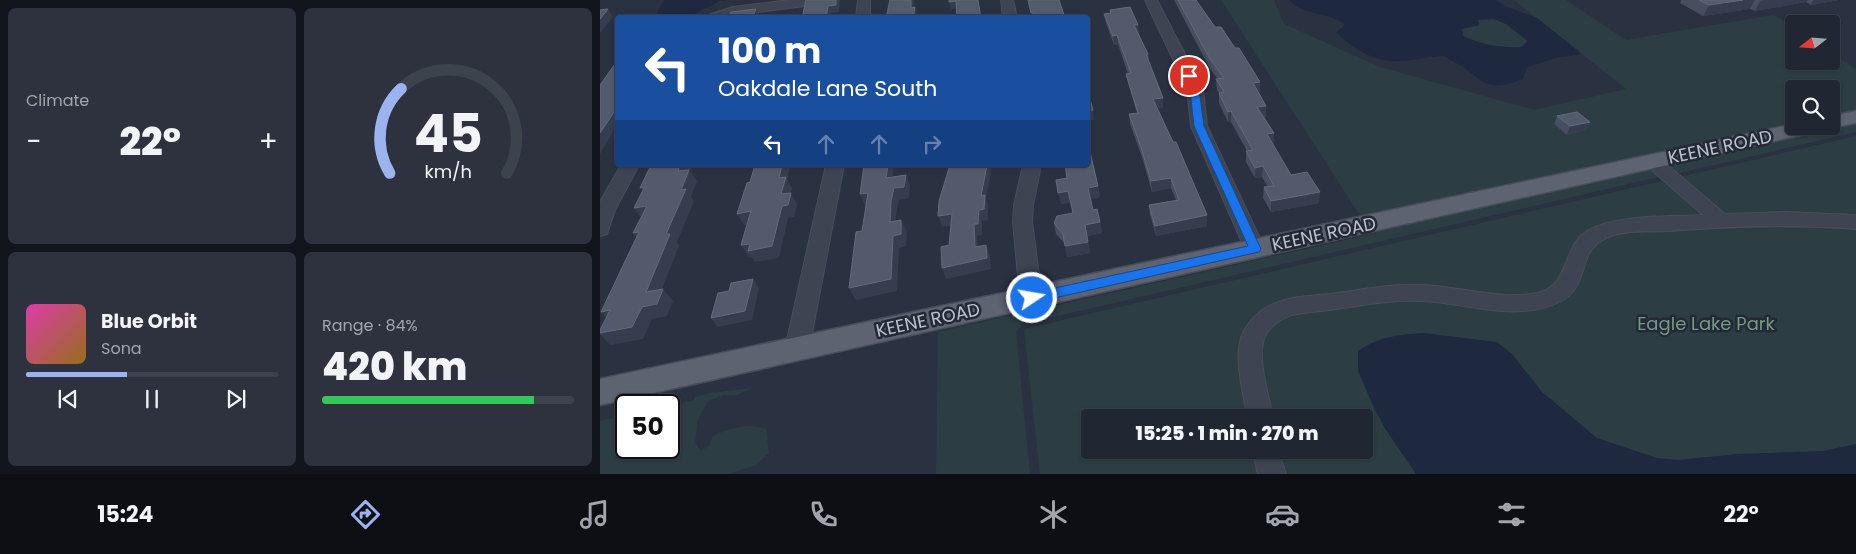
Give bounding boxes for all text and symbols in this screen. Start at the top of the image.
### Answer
north arrow [1785,15,1840,70]
map controls [1785,15,1840,135]
text: 100 m [718,26,821,75]
icon: left [635,35,700,100]
pin [1168,55,1210,97]
icon: arrive [1175,62,1203,90]
text: Oakdale Lane South [718,73,937,104]
button: search [1785,80,1840,135]
text: Climate [26,89,89,112]
text: 45 [413,97,483,170]
text: 22° [119,115,181,168]
text: − [26,122,41,161]
text: + [259,122,278,161]
street label: KEENE ROAD [1666,123,1774,170]
icon: left [759,130,787,158]
icon: ahead [812,130,840,158]
icon: ahead [865,130,893,158]
icon: right [918,130,946,158]
text: km/h [424,159,472,184]
street label: KEENE ROAD [1270,210,1378,257]
position arrow [1005,271,1057,323]
street label: KEENE ROAD [874,296,982,343]
text: Blue Orbit [101,308,197,335]
park label: Eagle Lake Park [1637,311,1776,336]
text: Range · 84% [322,314,418,337]
text: Sona [101,337,142,360]
text: 420 km [322,340,467,393]
icon: previous [54,385,82,413]
icon: pause [138,385,166,413]
icon: next [222,385,250,413]
speed limit sign: 50 [615,394,680,459]
text: 15:25 · 1 min · 270 m [1136,420,1318,447]
icon: directions [348,497,383,532]
icon: music [577,497,612,532]
icon: phone [806,497,841,532]
icon: climate [1036,497,1071,532]
icon: car [1265,497,1300,532]
icon: filters [1494,497,1529,532]
text: 15:24 [97,499,153,530]
text: 22° [1724,499,1759,530]

